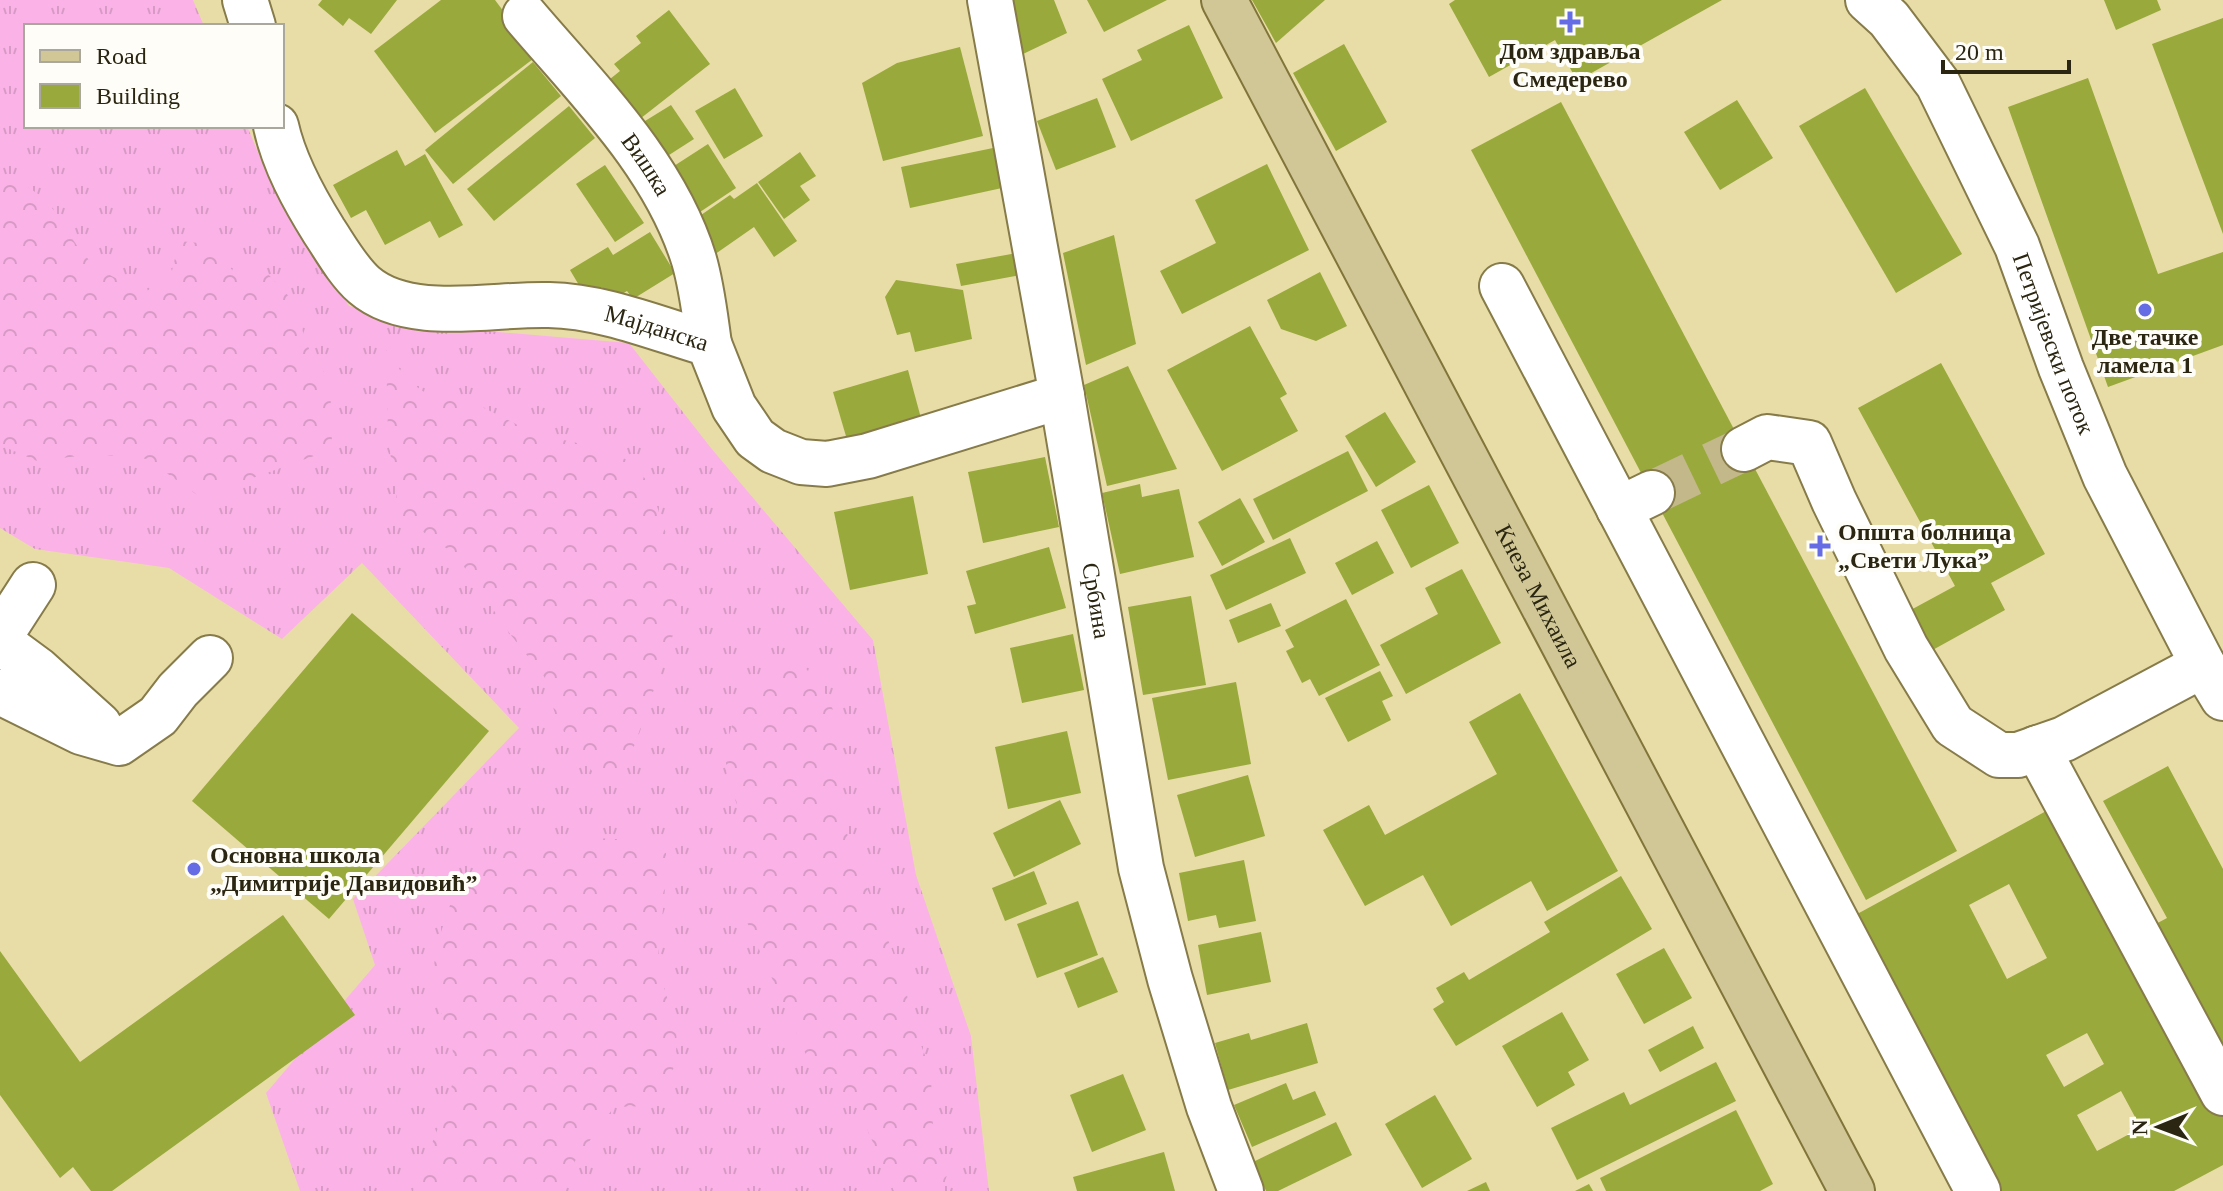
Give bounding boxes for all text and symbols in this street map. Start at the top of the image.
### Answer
marker: Дом здравља Смедерево [1559,11,1581,33]
legend [24,24,284,128]
scale bar [1943,24,2069,74]
place label: Дом здравља Смедерево [1500,38,1640,92]
text: 20 m [1955,39,2004,65]
text: Road [96,43,147,69]
text: Building [96,83,180,109]
street label: Вишка [616,128,676,201]
street label: Петријевски поток [2008,249,2100,438]
street label: Мајданска [602,300,712,356]
marker: Две тачке ламела 1 [2136,301,2154,319]
place label: Две тачке ламела 1 [2092,324,2199,378]
place label: Општа болница „Свети Лука” [1838,519,2011,573]
street label: Кнеза Михаила [1490,520,1587,672]
marker: Општа болница „Свети Лука” [1809,535,1831,557]
street label: Србина [1077,561,1115,641]
place label: Основна школа „Димитрије Давидовић” [210,842,477,896]
marker: Основна школа „Димитрије Давидовић” [185,860,203,878]
north arrow [2119,1087,2199,1167]
text: N [2127,1119,2152,1136]

